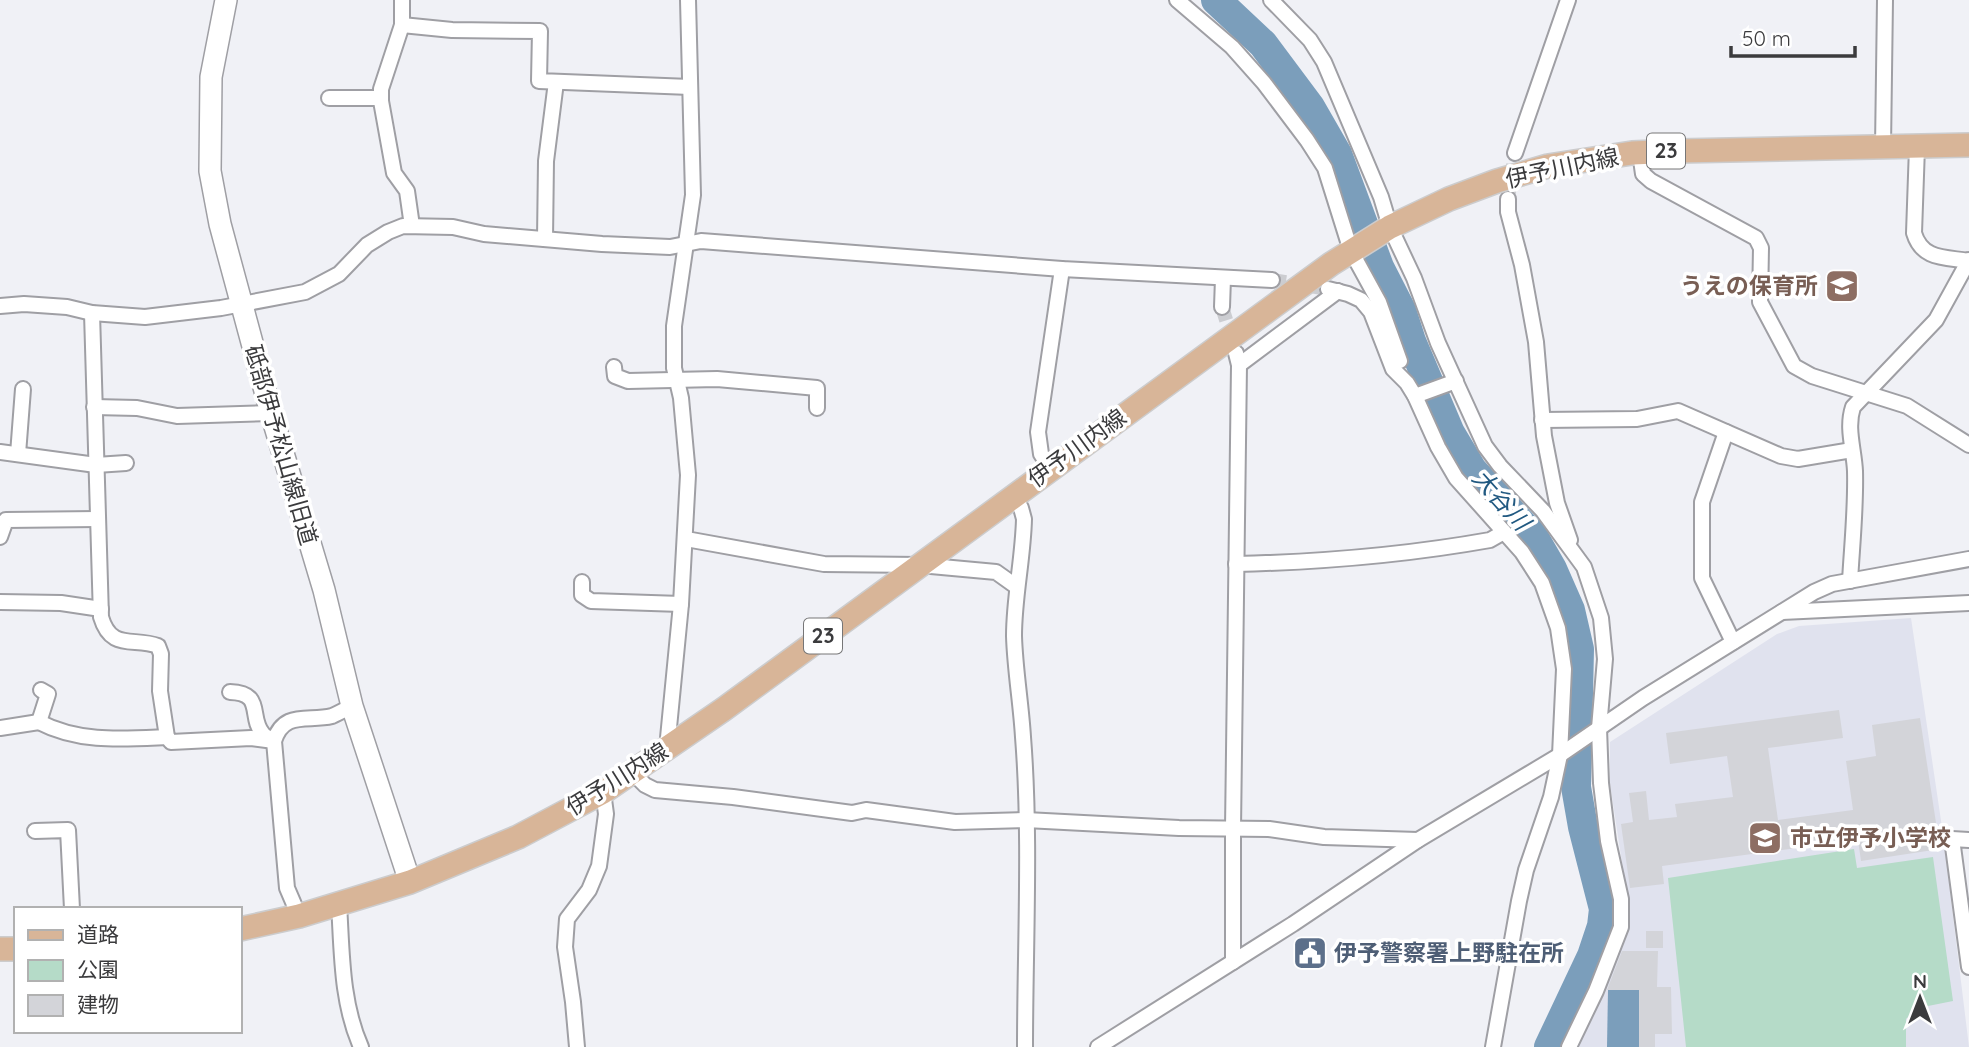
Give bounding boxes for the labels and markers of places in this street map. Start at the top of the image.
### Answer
school or university icon: うえの保育所 [1823,267,1861,305]
place label: うえの保育所 [1680,271,1818,300]
school or university icon: 市立伊予小学校 [1746,819,1784,857]
place label: 市立伊予小学校 [1790,823,1951,852]
public building icon: 伊予警察署上野駐在所 [1291,934,1329,972]
place label: 伊予警察署上野駐在所 [1334,938,1564,967]

